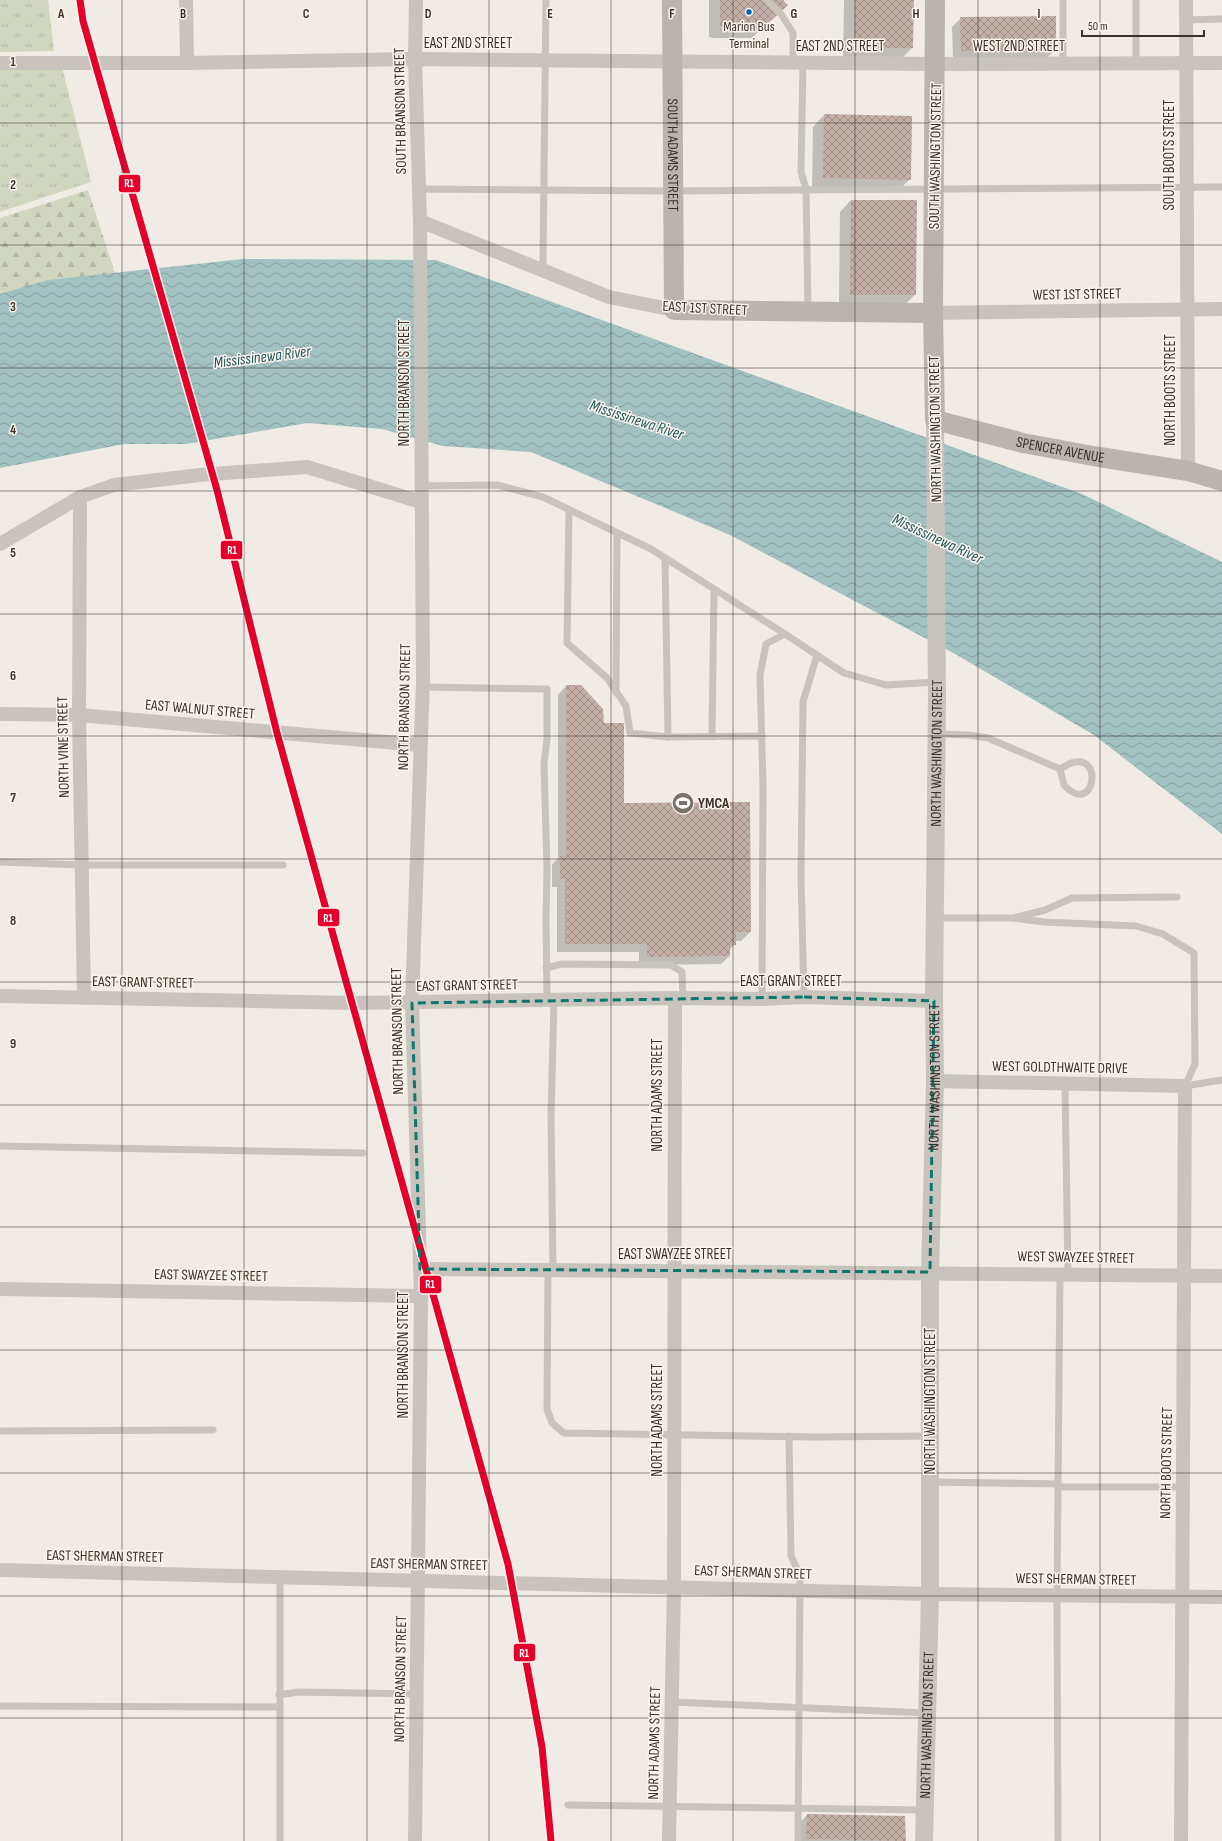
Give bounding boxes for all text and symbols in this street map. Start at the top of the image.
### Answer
text: A [57,6,65,22]
text: B [180,6,186,22]
text: C [303,6,310,22]
text: D [425,6,432,22]
text: E [547,6,553,22]
text: F [669,6,675,22]
text: G [791,6,798,22]
text: H [913,6,920,22]
text: I [1038,6,1041,22]
marker: Marion Bus Terminal [744,7,754,17]
scale bar [1082,12,1204,38]
place label: Marion Bus Terminal [723,18,775,52]
text: 50 m [1088,19,1108,34]
street label: EAST 2ND STREET [424,34,512,53]
street label: EAST 2ND STREET [796,37,884,56]
street label: WEST 2ND STREET [973,37,1065,56]
street label: SOUTH BRANSON STREET [390,48,411,174]
text: 1 [10,54,16,70]
street label: SOUTH WASHINGTON STREET [925,83,946,229]
street label: SOUTH ADAMS STREET [663,98,682,212]
street label: SOUTH BOOTS STREET [1160,99,1179,211]
line badge: R1 [118,174,141,193]
text: 2 [10,177,16,193]
text: R1 [124,177,135,190]
street label: WEST 1ST STREET [1033,284,1121,305]
street label: EAST 1ST STREET [662,297,748,320]
text: 3 [10,299,16,315]
street label: NORTH BRANSON STREET [395,319,414,447]
street label: NORTH BOOTS STREET [1161,334,1180,446]
water label: Mississinewa River [213,342,312,373]
street label: NORTH WASHINGTON STREET [925,355,946,503]
water label: Mississinewa River [587,396,686,445]
text: 4 [10,422,16,438]
street label: SPENCER AVENUE [1014,433,1106,468]
water label: Mississinewa River [889,510,986,569]
line badge: R1 [220,540,243,560]
text: R1 [227,544,238,557]
text: 5 [10,545,16,561]
street label: NORTH BRANSON STREET [394,643,415,771]
text: 6 [10,668,16,684]
street label: NORTH WASHINGTON STREET [927,680,947,827]
street label: EAST WALNUT STREET [144,695,256,724]
street label: NORTH VINE STREET [53,696,74,798]
text: 7 [10,790,16,806]
sports icon: YMCA [670,790,696,816]
place label: YMCA [698,794,730,813]
line badge: R1 [317,908,340,927]
text: R1 [323,912,334,925]
text: 8 [10,913,16,929]
street label: NORTH BRANSON STREET [387,967,408,1095]
street label: EAST GRANT STREET [92,972,194,993]
street label: EAST GRANT STREET [740,972,842,991]
street label: EAST GRANT STREET [416,975,518,996]
street label: NORTH WASHINGTON STREET [924,1004,945,1151]
text: 9 [10,1036,16,1052]
street label: NORTH ADAMS STREET [648,1038,667,1152]
street label: WEST GOLDTHWAITE DRIVE [992,1057,1128,1078]
street label: EAST SWAYZEE STREET [618,1245,732,1264]
street label: WEST SWAYZEE STREET [1017,1247,1135,1268]
street label: EAST SWAYZEE STREET [154,1265,268,1286]
line badge: R1 [419,1275,442,1294]
text: R1 [425,1278,436,1291]
street label: NORTH BRANSON STREET [394,1291,413,1419]
street label: NORTH WASHINGTON STREET [921,1328,940,1474]
street label: NORTH ADAMS STREET [648,1363,667,1477]
street label: NORTH BOOTS STREET [1156,1407,1177,1519]
street label: EAST SHERMAN STREET [46,1546,164,1567]
street label: EAST SHERMAN STREET [370,1554,488,1575]
street label: EAST SHERMAN STREET [694,1561,812,1584]
street label: WEST SHERMAN STREET [1015,1569,1137,1590]
street label: NORTH BRANSON STREET [390,1615,411,1743]
line badge: R1 [513,1643,536,1662]
text: R1 [519,1647,530,1660]
street label: NORTH WASHINGTON STREET [916,1651,939,1799]
street label: NORTH ADAMS STREET [644,1686,665,1800]

